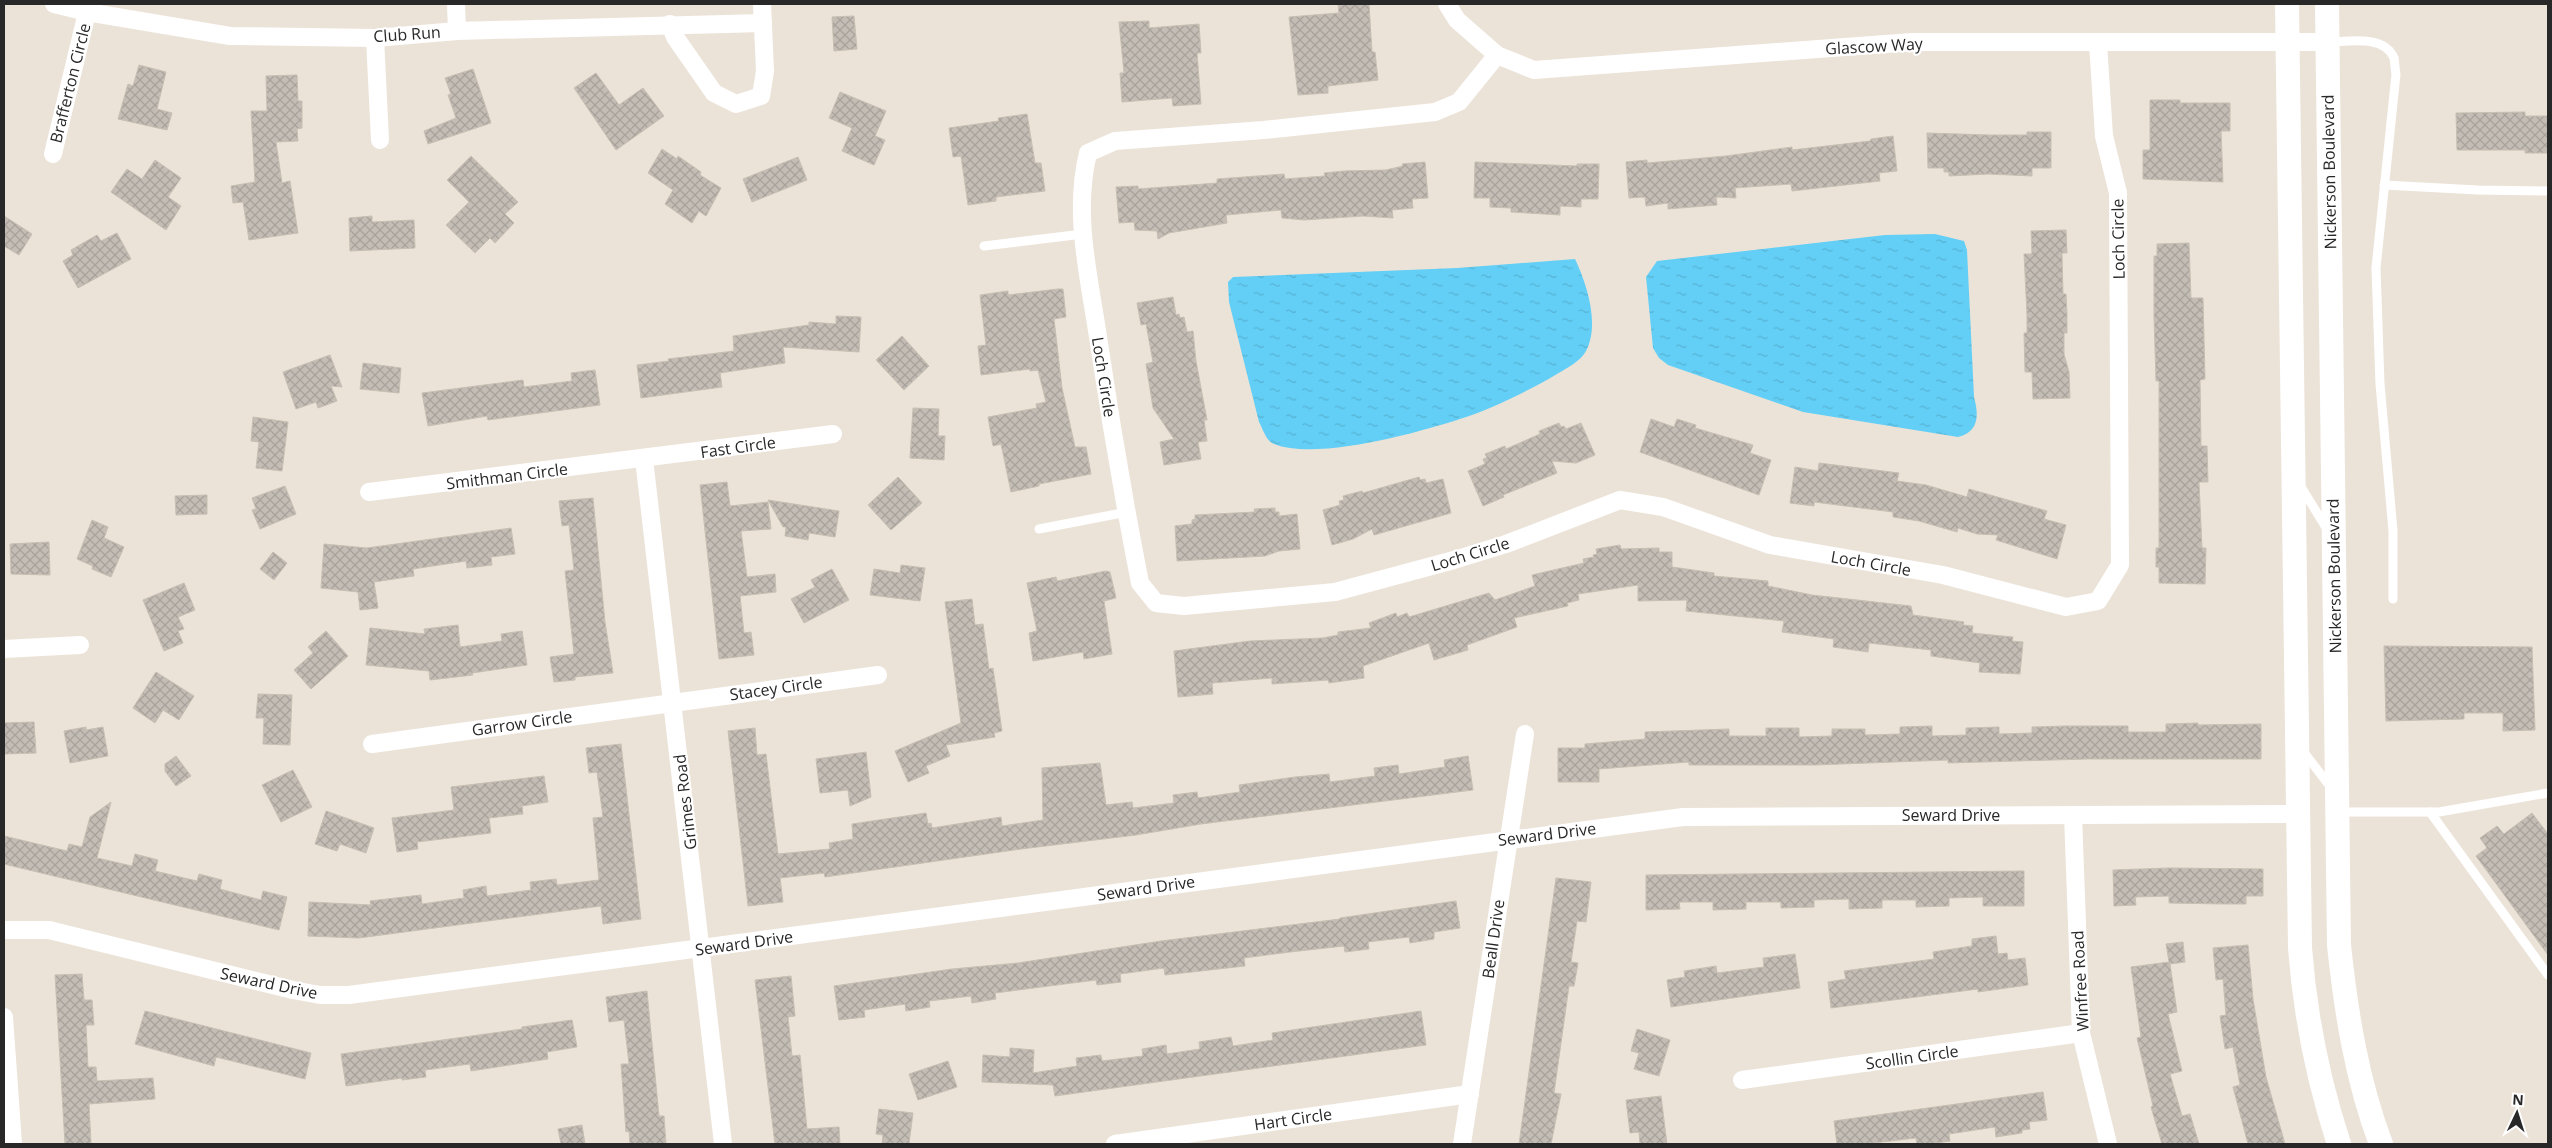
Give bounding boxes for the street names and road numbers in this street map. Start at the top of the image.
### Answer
street label: Brafferton Circle [44,21,96,145]
street label: Club Run [373,21,441,47]
street label: Glascow Way [1825,32,1924,60]
street label: Nickerson Boulevard [2317,94,2341,250]
street label: Loch Circle [2106,198,2130,280]
street label: Loch Circle [1087,335,1121,419]
street label: Fast Circle [699,431,777,463]
street label: Smithman Circle [445,458,569,494]
street label: Nickerson Boulevard [2322,498,2346,654]
street label: Loch Circle [1428,532,1512,576]
street label: Loch Circle [1829,545,1913,581]
street label: Stacey Circle [728,671,824,705]
street label: Garrow Circle [470,705,574,741]
street label: Grimes Road [668,753,702,851]
street label: Seward Drive [1902,804,2000,826]
street label: Seward Drive [1497,817,1597,851]
street label: Seward Drive [1096,870,1196,906]
street label: Beall Drive [1477,898,1509,980]
street label: Seward Drive [694,925,794,961]
street label: Winfree Road [2066,930,2094,1032]
street label: Seward Drive [218,962,320,1004]
street label: Scollin Circle [1864,1040,1960,1074]
street label: Hart Circle [1253,1103,1333,1135]

